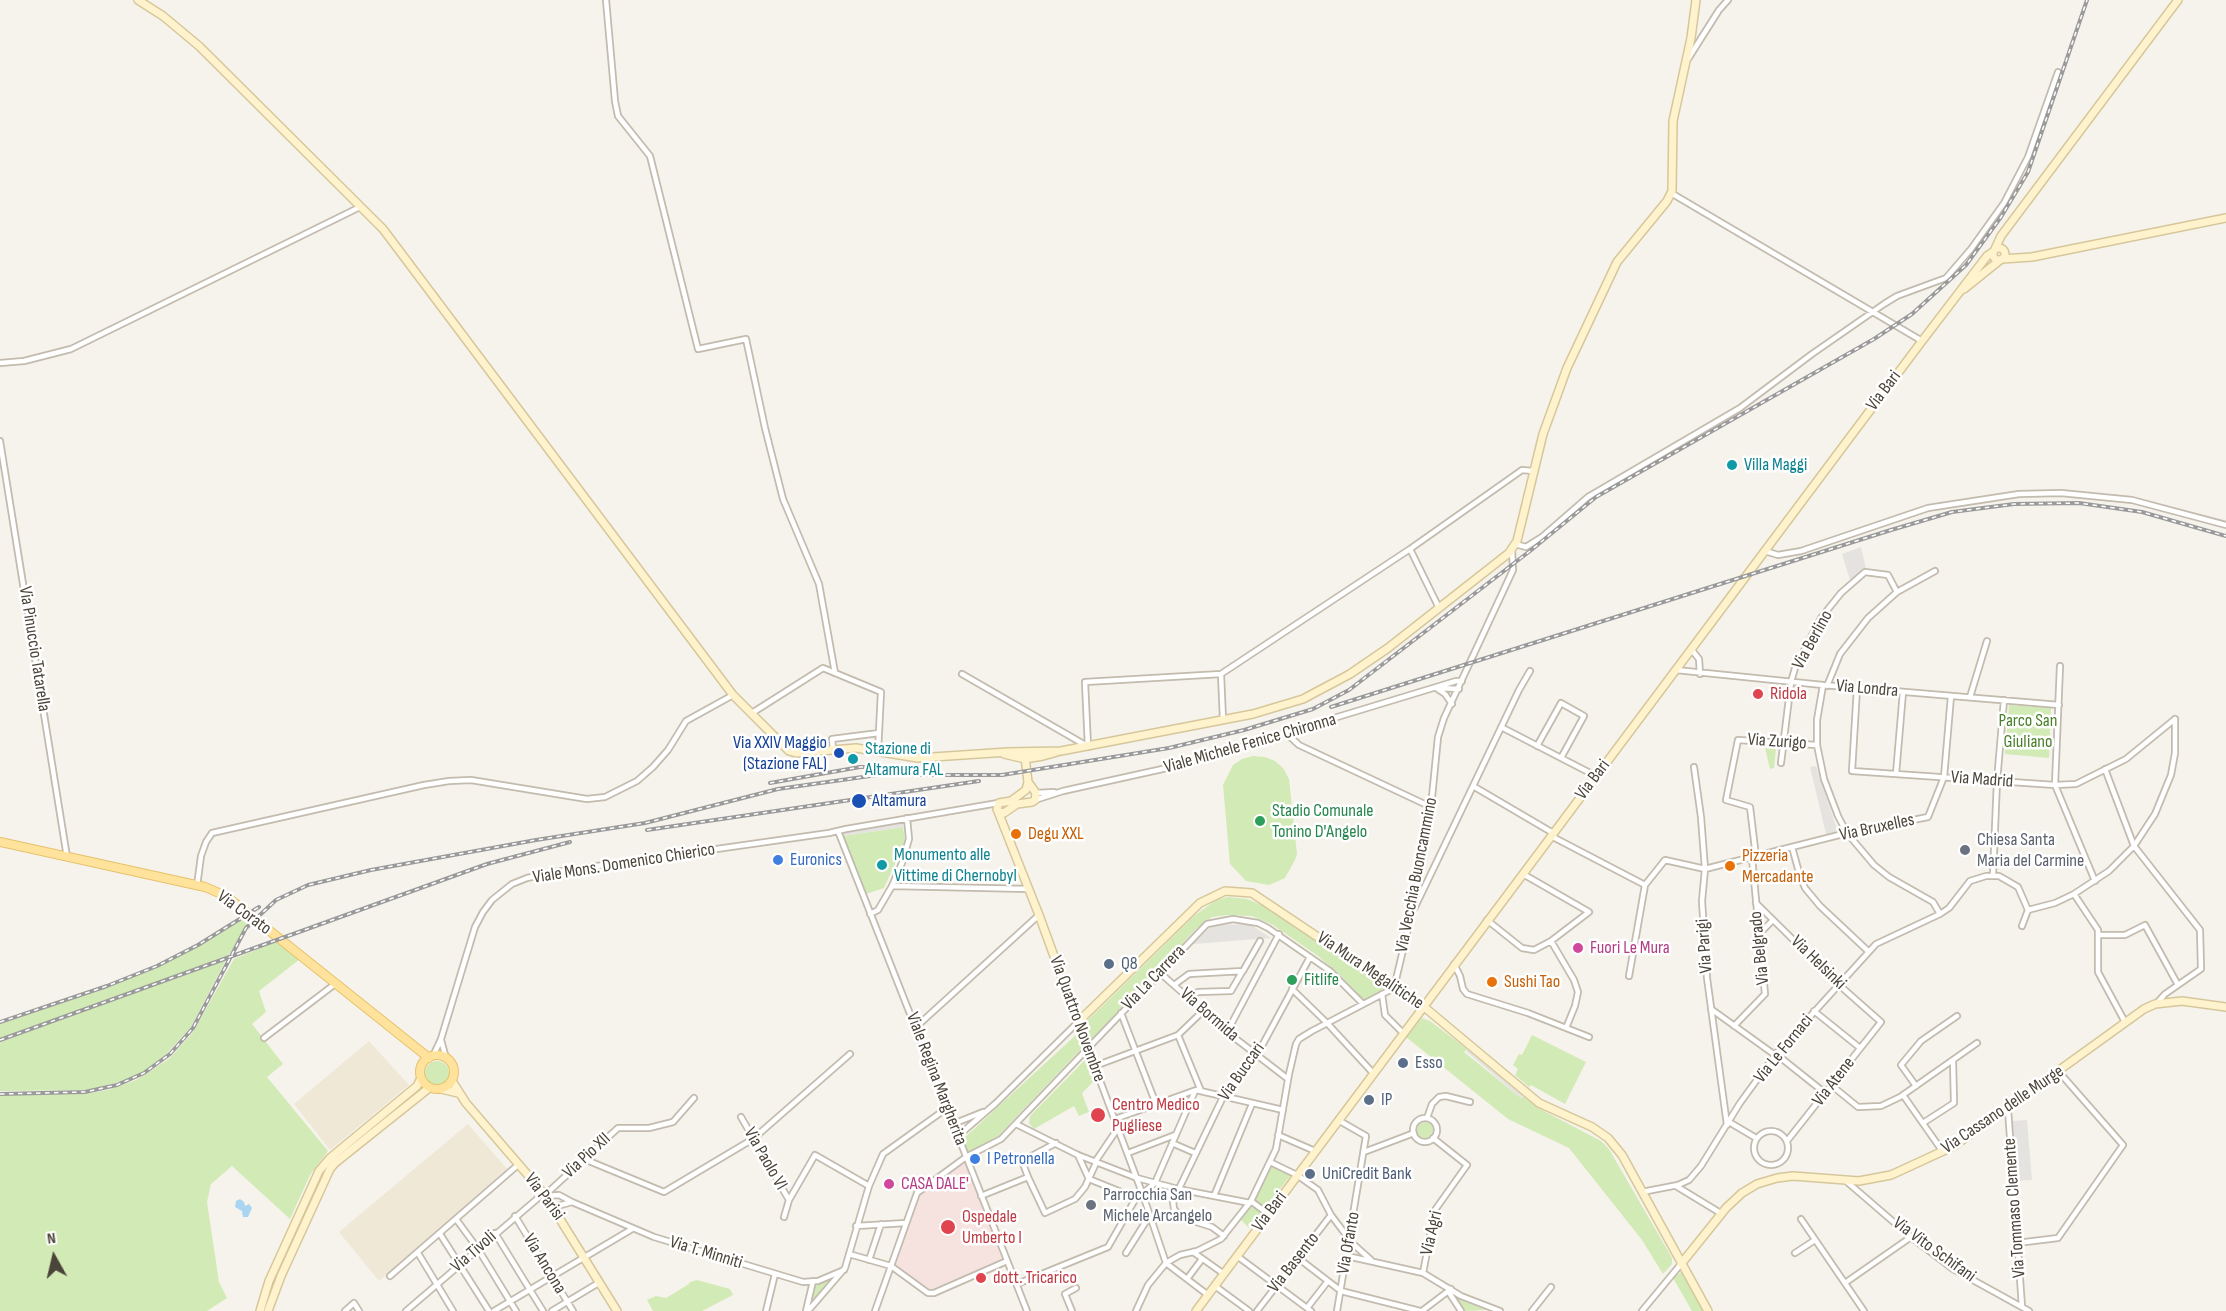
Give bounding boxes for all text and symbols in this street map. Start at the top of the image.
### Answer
street label: Via Bari [1862,367,1906,415]
place label: Villa Maggi [1744,454,1807,476]
marker: Villa Maggi [1725,458,1739,472]
street label: Via Pinuccio Tatarella [13,585,55,713]
street label: Via Berlino [1788,607,1838,673]
street label: Via Londra [1835,676,1899,702]
place label: Ridola [1770,683,1807,705]
marker: Ridola [1751,687,1765,701]
street label: Viale Michele Fenice Chironna [1161,709,1339,779]
park label: Parco San Giuliano [1999,710,2057,752]
street label: Via Zurigo [1747,729,1807,755]
place label: Via XXIV Maggio (Stazione FAL) [733,732,827,774]
place label: Stazione di Altamura FAL [865,738,943,780]
marker: Via XXIV Maggio (Stazione FAL) [832,746,846,760]
marker: Stazione di Altamura FAL [846,752,860,766]
street label: Via Bari [1571,756,1615,804]
street label: Via Madrid [1950,767,2014,793]
place label: Altamura [872,790,927,812]
marker: Altamura [850,792,868,810]
street label: Via Vecchia Buoncammino [1391,796,1443,954]
place label: Stadio Comunale Tonino D'Angelo [1272,800,1374,842]
street label: Via Bruxelles [1838,810,1916,846]
marker: Stadio Comunale Tonino D'Angelo [1253,814,1267,828]
place label: Degu XXL [1028,823,1084,845]
marker: Degu XXL [1009,827,1023,841]
place label: Chiesa Santa Maria del Carmine [1977,829,2084,872]
street label: Viale Mons. Domenico Chierico [531,839,717,889]
marker: Chiesa Santa Maria del Carmine [1958,843,1972,857]
place label: Monumento alle Vittime di Chernobyl [894,844,1017,886]
place label: Pizzeria Mercadante [1742,845,1814,888]
place label: Euronics [790,849,842,871]
marker: Euronics [771,853,785,867]
marker: Monumento alle Vittime di Chernobyl [875,858,889,872]
marker: Pizzeria Mercadante [1723,859,1737,873]
street label: Via Corato [213,886,275,940]
street label: Via Belgrado [1745,910,1775,986]
street label: Via Parigi [1692,918,1718,974]
street label: Via Mura Megalitiche [1313,927,1427,1015]
street label: Via Helsinki [1786,931,1850,995]
place label: Fuori Le Mura [1590,937,1670,959]
street label: Via La Carrera [1118,941,1190,1015]
marker: Fuori Le Mura [1571,941,1585,955]
street label: Via Quattro Novembre [1044,953,1110,1085]
place label: Q8 [1121,953,1138,975]
marker: Q8 [1102,957,1116,971]
place label: Fitlife [1304,969,1339,991]
place label: Sushi Tao [1504,971,1560,993]
marker: Fitlife [1285,973,1299,987]
marker: Sushi Tao [1485,975,1499,989]
street label: Via Bormida [1175,983,1243,1047]
street label: Viale Regina Margherita [901,1010,971,1148]
street label: Via Le Fornaci [1750,1010,1818,1088]
street label: Via Buccari [1214,1039,1270,1105]
place label: Esso [1415,1052,1443,1074]
street label: Via Atene [1808,1053,1860,1111]
marker: Esso [1396,1056,1410,1070]
street label: Via Cassano delle Murge [1938,1061,2068,1159]
place label: IP [1381,1089,1392,1111]
marker: IP [1362,1093,1376,1107]
place label: Centro Medico Pugliese [1112,1094,1200,1136]
marker: Centro Medico Pugliese [1089,1106,1107,1124]
street label: Via Paolo VI [739,1124,791,1194]
street label: Via Pio XII [559,1129,615,1183]
street label: Via Tommaso Clemente [1999,1137,2031,1279]
place label: I Petronella [987,1148,1055,1170]
marker: I Petronella [968,1152,982,1166]
place label: UniCredit Bank [1322,1163,1412,1185]
marker: UniCredit Bank [1303,1167,1317,1181]
street label: Via Parisi [519,1169,569,1225]
place label: CASA DALE' [901,1173,969,1195]
marker: CASA DALE' [882,1177,896,1191]
place label: Parrocchia San Michele Arcangelo [1103,1184,1212,1226]
street label: Via Bari [1248,1188,1292,1236]
marker: Parrocchia San Michele Arcangelo [1084,1198,1098,1212]
place label: Ospedale Umberto I [962,1206,1022,1248]
street label: Via Agri [1416,1209,1448,1257]
street label: Via Ofanto [1333,1210,1365,1276]
street label: Via Vito Schifani [1888,1213,1980,1287]
marker: Ospedale Umberto I [939,1218,957,1236]
street label: Via Tivoli [447,1226,501,1278]
north arrow [24,1227,84,1287]
text: N [46,1229,57,1249]
street label: Via Basento [1264,1229,1324,1297]
street label: Via Ancona [518,1230,570,1298]
street label: Via T. Minniti [667,1232,745,1274]
place label: dott. Tricarico [993,1267,1077,1289]
marker: dott. Tricarico [974,1271,988,1285]

